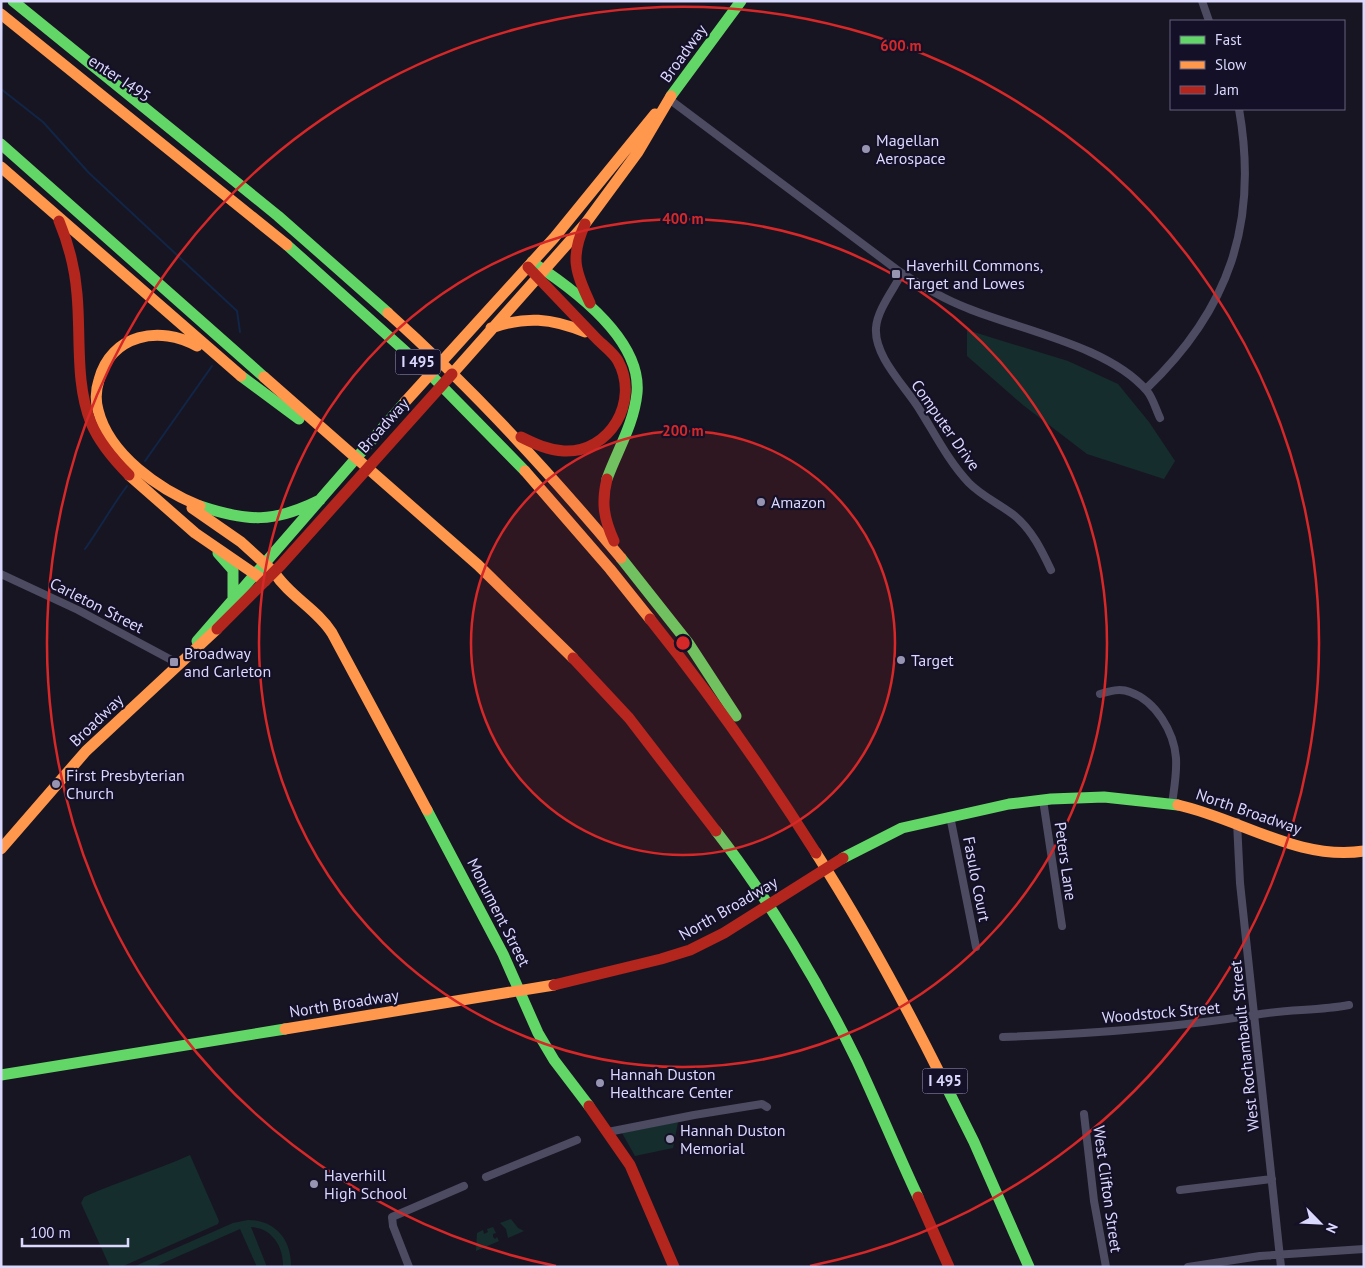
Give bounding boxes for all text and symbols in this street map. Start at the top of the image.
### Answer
street label: Broadway [655,20,711,86]
legend [1170,20,1345,110]
text: Fast [1215,30,1242,49]
text: 600 m [880,36,922,55]
street label: enter I495 [85,50,155,106]
text: Slow [1215,55,1246,74]
text: Jam [1214,80,1239,99]
place label: Magellan Aerospace [876,130,946,168]
marker: Magellan Aerospace [860,143,872,155]
text: 400 m [662,209,704,228]
place label: Haverhill Commons, Target and Lowes [906,255,1043,293]
marker: Haverhill Commons, Target and Lowes [890,268,902,280]
road number: I 495 [396,350,440,374]
street label: Computer Drive [907,376,985,474]
street label: Broadway [353,393,413,457]
text: 200 m [662,421,704,440]
place label: Amazon [771,492,826,512]
marker: Amazon [755,496,767,508]
street label: Carleton Street [47,573,148,637]
centre of rings [674,634,692,652]
place label: Broadway and Carleton [184,643,271,681]
place label: Target [911,650,954,670]
marker: Target [895,654,907,666]
marker: Broadway and Carleton [168,656,180,668]
street label: Broadway [65,689,127,750]
place label: First Presbyterian Church [66,765,185,803]
marker: First Presbyterian Church [50,778,62,790]
street label: North Broadway [1193,784,1305,839]
street label: Peters Lane [1051,820,1081,902]
street label: Fasulo Court [959,835,995,924]
street label: Monument Street [463,854,535,970]
street label: North Broadway [675,871,781,944]
street label: West Rochambault Street [1225,959,1263,1132]
street label: North Broadway [288,984,401,1022]
street label: Woodstock Street [1101,997,1221,1027]
place label: Hannah Duston Healthcare Center [610,1064,733,1102]
road number: I 495 [922,1068,968,1094]
marker: Hannah Duston Healthcare Center [594,1077,606,1089]
place label: Hannah Duston Memorial [680,1120,786,1158]
street label: West Clifton Street [1089,1124,1127,1254]
marker: Hannah Duston Memorial [664,1133,676,1145]
place label: Haverhill High School [324,1165,407,1203]
marker: Haverhill High School [308,1178,320,1190]
north arrow [1295,1198,1345,1248]
scale bar [22,1216,129,1248]
text: N [1322,1220,1342,1236]
text: 100 m [30,1223,71,1242]

